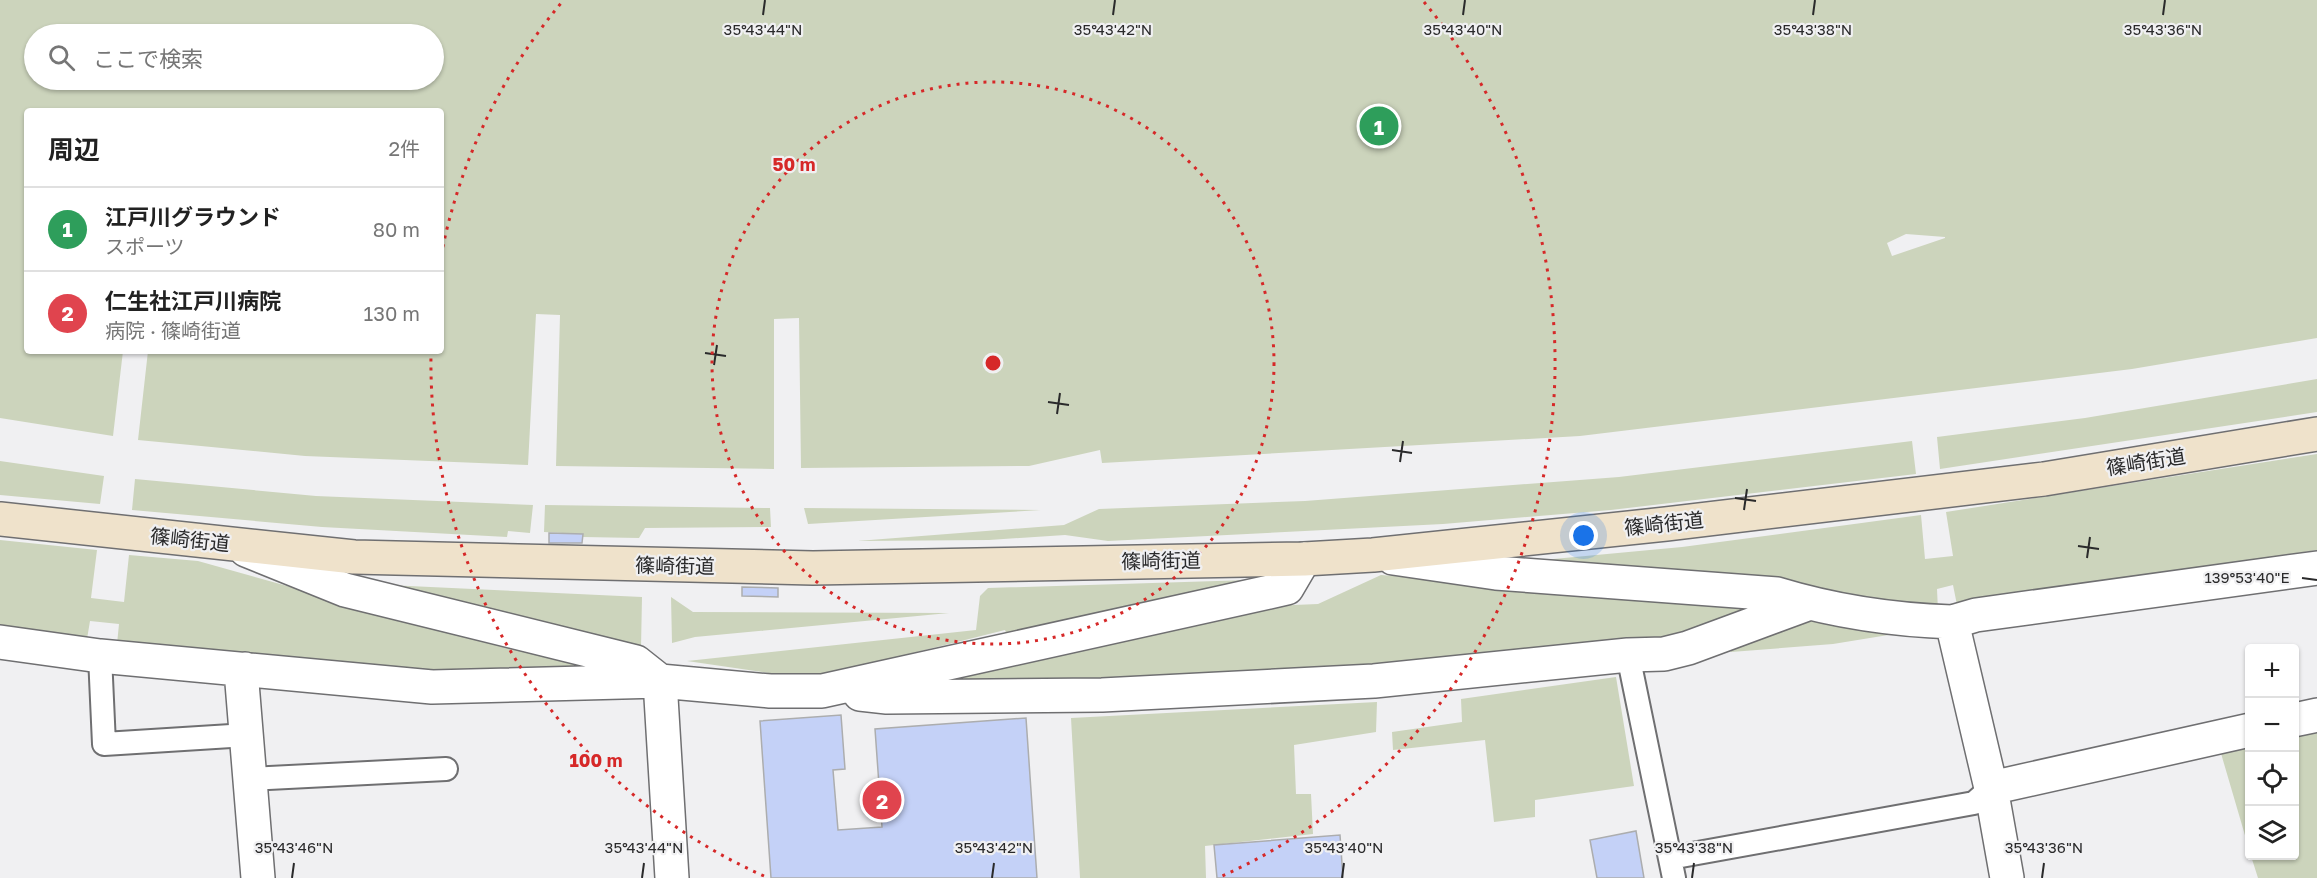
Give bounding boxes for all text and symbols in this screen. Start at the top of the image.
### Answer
text: 35°43'44"N [724,20,802,38]
text: 35°43'42"N [1074,20,1152,38]
text: 35°43'40"N [1424,20,1502,38]
text: 35°43'38"N [1774,20,1852,38]
text: 35°43'36"N [2124,20,2202,38]
search box [24,24,444,90]
icon: search [45,41,78,74]
text: ここで検索 [93,45,203,72]
pin: 1 [1360,104,1398,148]
text: 周辺 [48,134,100,165]
text: 2件 [388,136,420,160]
text: 50 m [773,153,815,175]
text: 江戸川グラウンド [105,203,281,230]
text: 1 [62,217,73,241]
text: 80 m [373,217,420,241]
text: スポーツ [105,234,185,258]
text: 仁生社江戸川病院 [105,287,281,314]
text: 2 [61,301,74,325]
text: 130 m [364,301,420,325]
text: 病院 · 篠崎街道 [105,318,241,342]
centre of rings [983,353,1003,373]
street label: 篠崎街道 [2104,443,2187,479]
street label: 篠崎街道 [1623,507,1705,539]
your location [1569,521,1598,550]
street label: 篠崎街道 [149,523,231,555]
street label: 篠崎街道 [1121,547,1201,573]
street label: 篠崎街道 [635,552,715,578]
text: 139°53'40"E [2204,568,2290,586]
map controls [2245,644,2299,860]
button: + [2245,644,2299,698]
button: − [2245,698,2299,752]
text: 100 m [570,749,622,771]
button: locate [2245,752,2299,806]
pin: 2 [862,778,902,822]
button: layers [2245,806,2299,860]
text: 35°43'46"N [255,838,333,856]
text: 35°43'44"N [605,838,683,856]
text: 35°43'42"N [955,838,1033,856]
text: 35°43'40"N [1305,838,1383,856]
text: 35°43'38"N [1655,838,1733,856]
text: 35°43'36"N [2005,838,2083,856]

